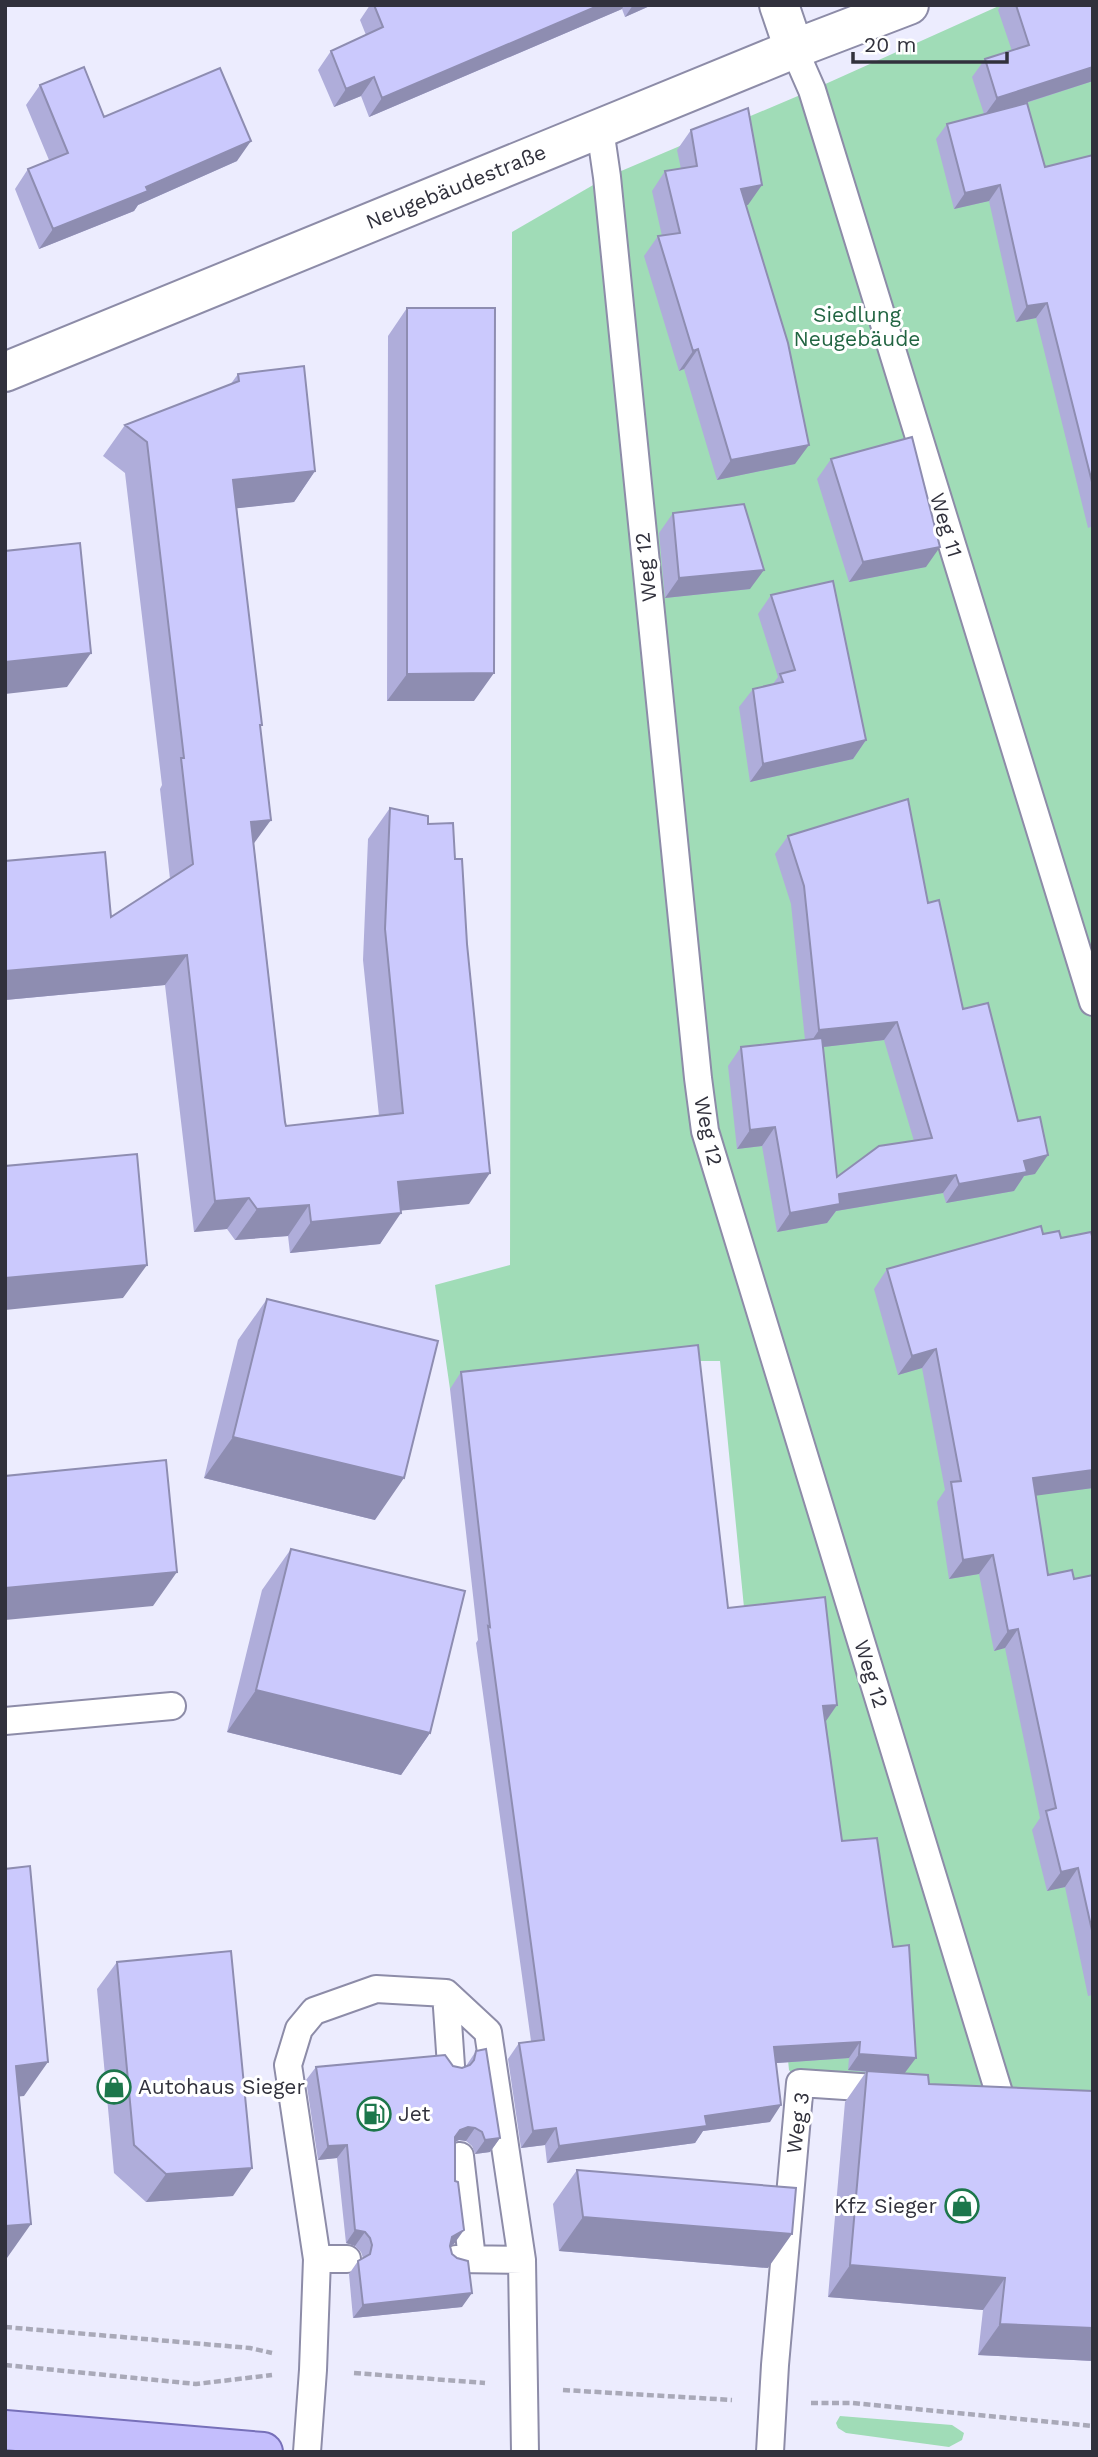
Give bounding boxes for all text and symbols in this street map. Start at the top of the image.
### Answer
scale bar [853,21,1007,65]
text: 20 m [864,32,916,57]
street label: Neugebäudestraße [362,139,550,234]
park label: Siedlung Neugebäude [794,302,920,351]
street label: Weg 11 [925,490,968,560]
street label: Weg 12 [629,531,662,603]
street label: Weg 12 [689,1094,728,1168]
street label: Weg 12 [849,1637,894,1711]
shop icon: Autohaus Sieger [95,2068,133,2106]
place label: Autohaus Sieger [138,2074,305,2099]
street label: Weg 3 [781,2090,814,2155]
fuel station icon: Jet [355,2095,393,2133]
place label: Jet [398,2101,431,2126]
shop icon: Kfz Sieger [943,2187,981,2225]
place label: Kfz Sieger [834,2193,937,2218]

